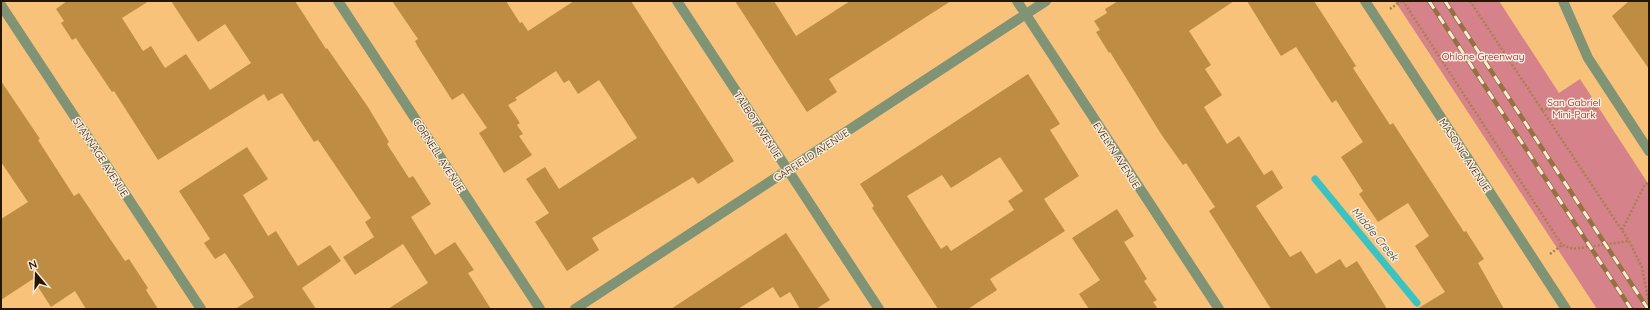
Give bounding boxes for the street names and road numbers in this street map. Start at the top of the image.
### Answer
street label: TALBOT AVENUE [731,89,784,162]
street label: STANNAGE AVENUE [70,115,131,200]
street label: CORNELL AVENUE [410,116,467,195]
street label: MASONIC AVENUE [1436,116,1493,195]
street label: EVELYN AVENUE [1090,120,1143,191]
street label: GARFIELD AVENUE [771,126,852,185]

